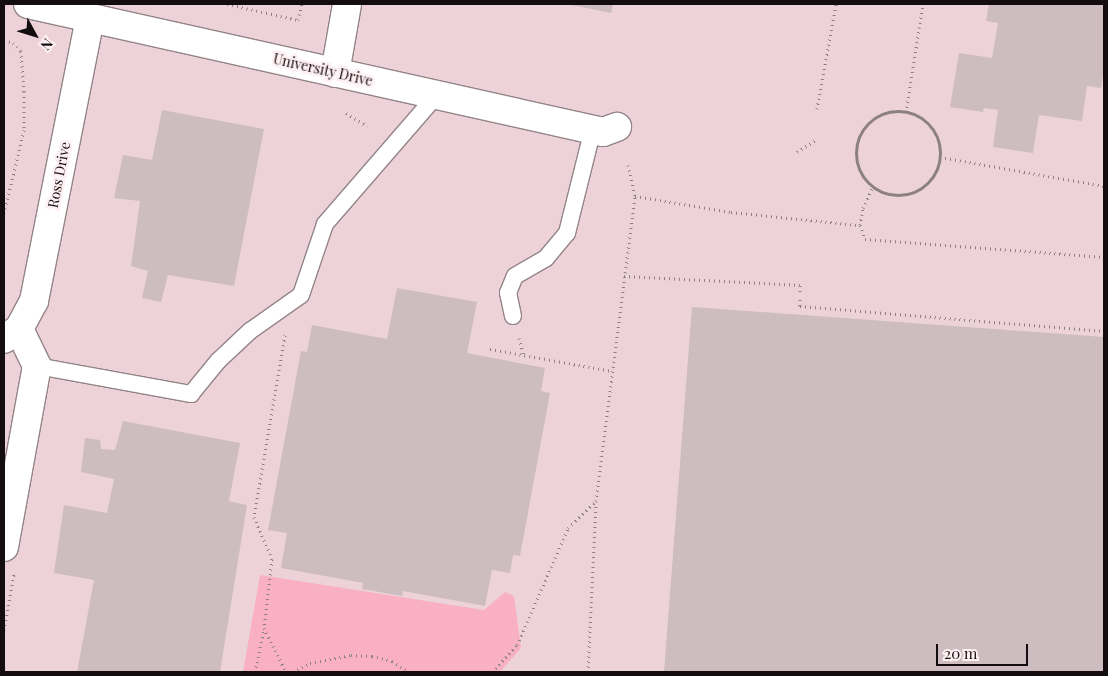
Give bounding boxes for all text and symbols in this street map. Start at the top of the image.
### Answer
north arrow [10,10,60,60]
text: N [36,35,58,55]
street label: University Drive [271,50,375,90]
street label: Ross Drive [44,141,74,209]
scale bar [938,634,1030,666]
text: 20 m [944,643,977,663]

